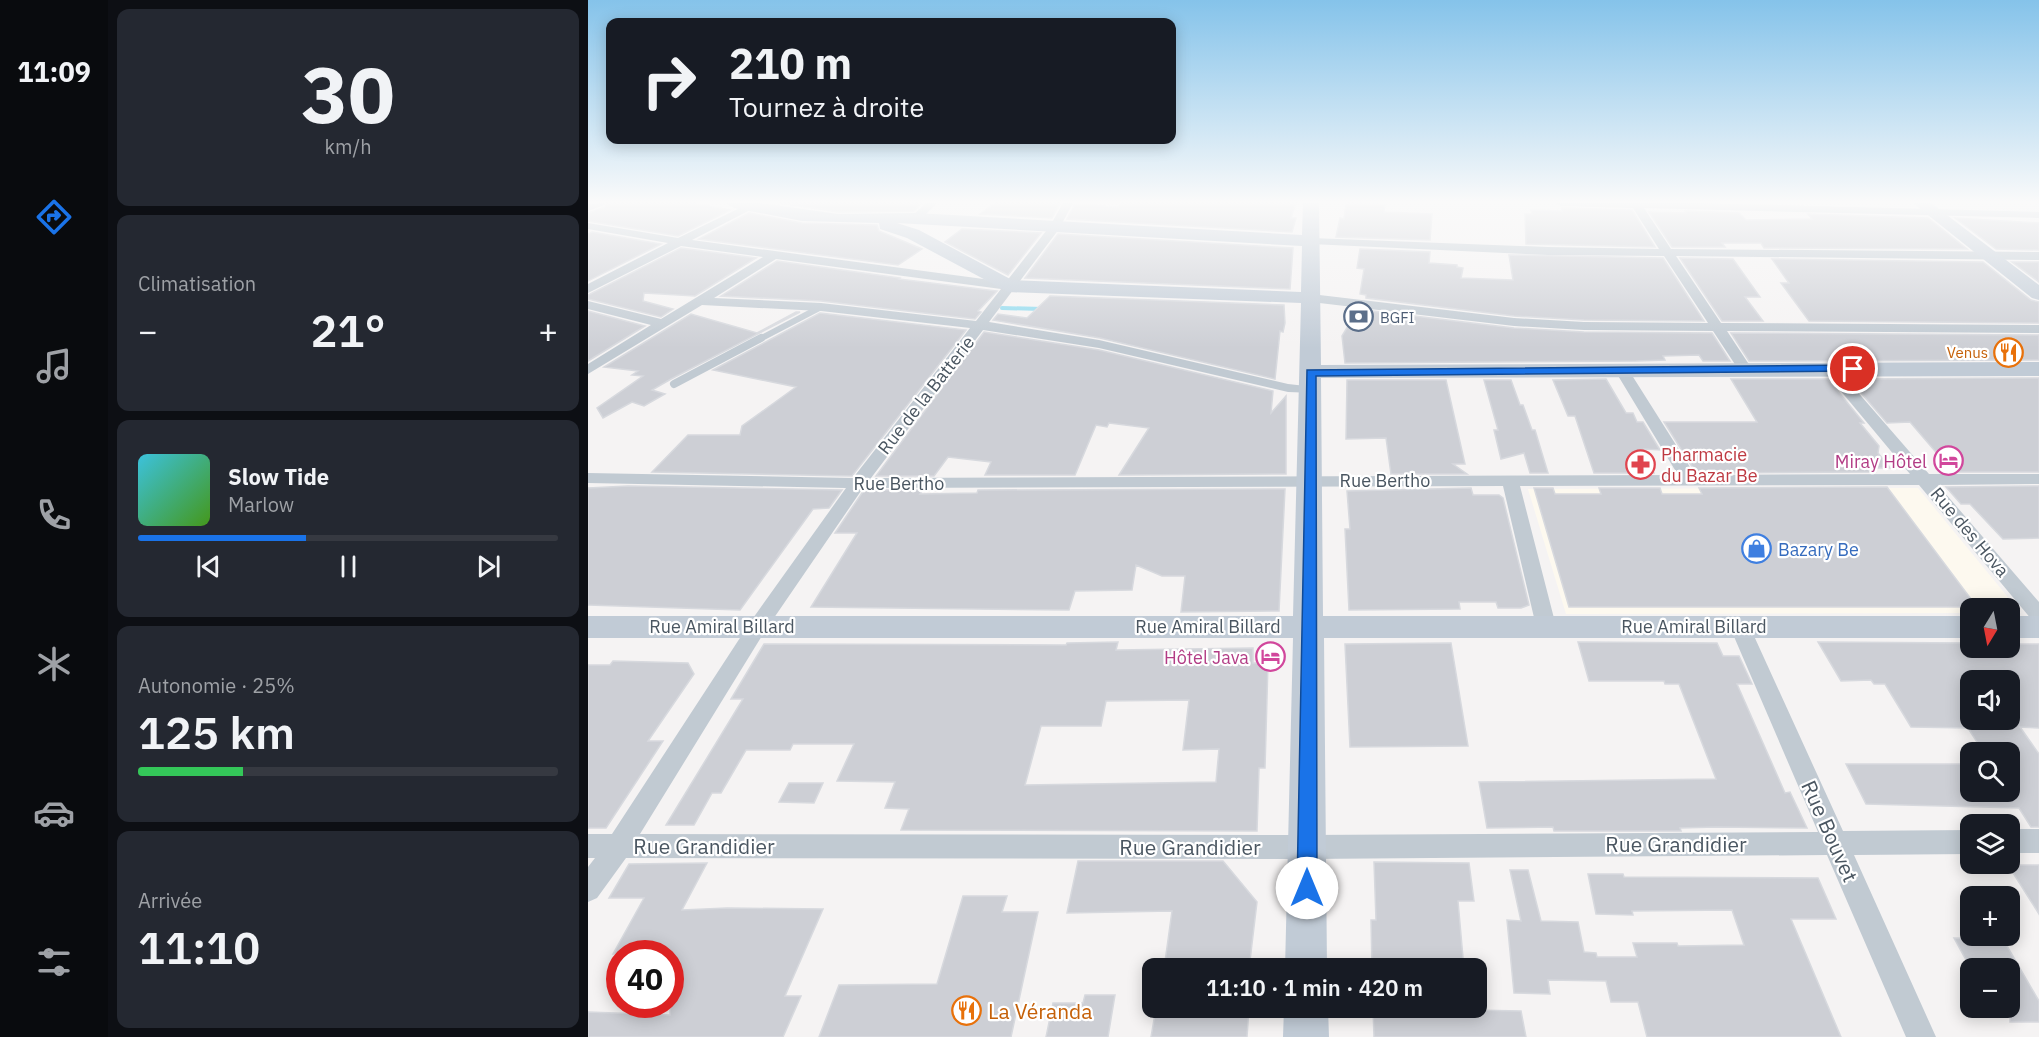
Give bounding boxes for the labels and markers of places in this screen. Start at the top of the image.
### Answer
bank icon: BGFI [1343,301,1375,333]
place label: BGFI [1380,308,1415,327]
restaurant icon: Venus [1993,336,2025,368]
pin [1827,343,1878,394]
place label: Venus [1947,343,1988,362]
place label: Pharmacie du Bazar Be [1661,443,1758,487]
hotel icon: Miray Hôtel [1932,445,1964,477]
pharmacy icon: Pharmacie du Bazar Be [1624,448,1656,480]
place label: Miray Hôtel [1835,450,1927,473]
shop icon: Bazary Be [1741,533,1773,565]
place label: Bazary Be [1778,538,1859,561]
hotel icon: Hôtel Java [1254,641,1286,673]
place label: Hôtel Java [1164,646,1249,669]
restaurant icon: La Véranda [951,995,983,1027]
place label: La Véranda [988,997,1093,1025]

